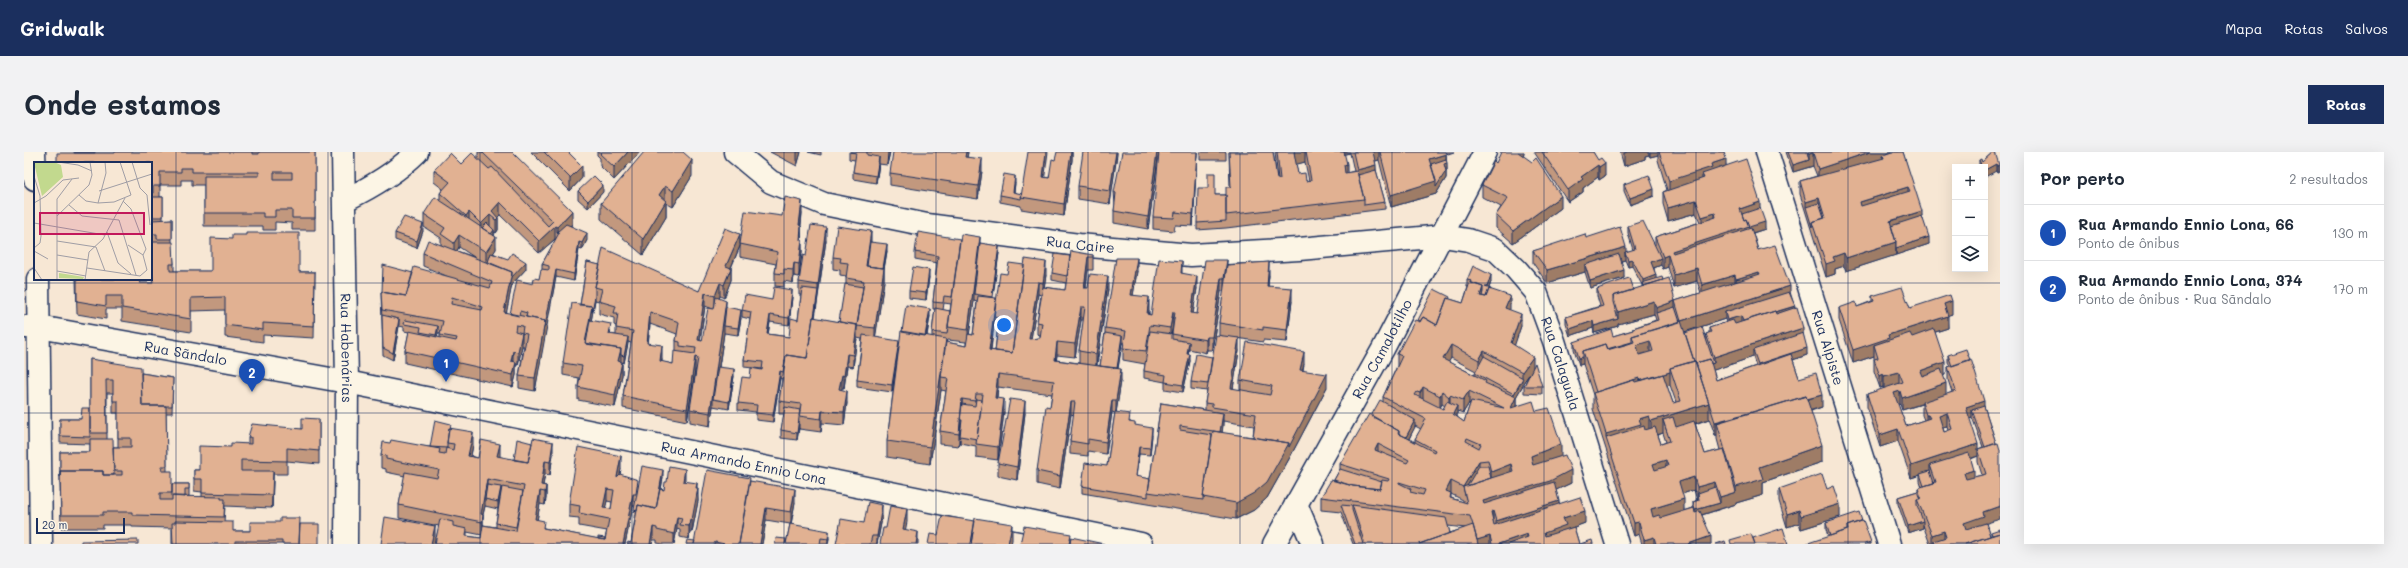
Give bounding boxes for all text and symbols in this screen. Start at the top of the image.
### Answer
text: Gridwalk [20,16,105,41]
text: Mapa [2225,19,2262,38]
text: Rotas [2284,19,2323,38]
text: Salvos [2345,19,2388,38]
button: Rotas [2308,85,2384,124]
text: Onde estamos [24,86,221,122]
inset map [34,162,152,280]
map controls [1952,164,1988,272]
button: + [1952,164,1988,200]
text: Por perto [2040,167,2124,189]
text: 2 resultados [2289,170,2368,187]
button: − [1952,200,1988,236]
text: Rua Armando Ennio Lona, 66 [2078,214,2294,234]
text: 1 [2050,224,2056,241]
text: 130 m [2332,224,2368,241]
street label: Rua Caire [1045,231,1115,257]
text: Ponto de ônibus [2078,234,2180,251]
button: layers [1952,236,1988,272]
text: Rua Armando Ennio Lona, 374 [2078,270,2302,290]
text: 2 [2049,280,2057,297]
text: 170 m [2332,280,2368,297]
text: Ponto de ônibus · Rua Sãndalo [2078,290,2271,307]
street label: Rua Habenárias [336,293,357,403]
street label: Rua Camalotilho [1347,296,1416,402]
street label: Rua Alpiste [1808,308,1849,388]
street label: Rua Calaguala [1537,314,1585,413]
your location [994,315,1014,335]
street label: Rua Sãndalo [143,336,229,369]
pin: 1 [433,349,459,382]
pin: 2 [239,359,265,392]
street label: Rua Armando Ennio Lona [659,436,829,489]
scale bar [36,516,125,535]
text: 20 m [42,517,67,532]

